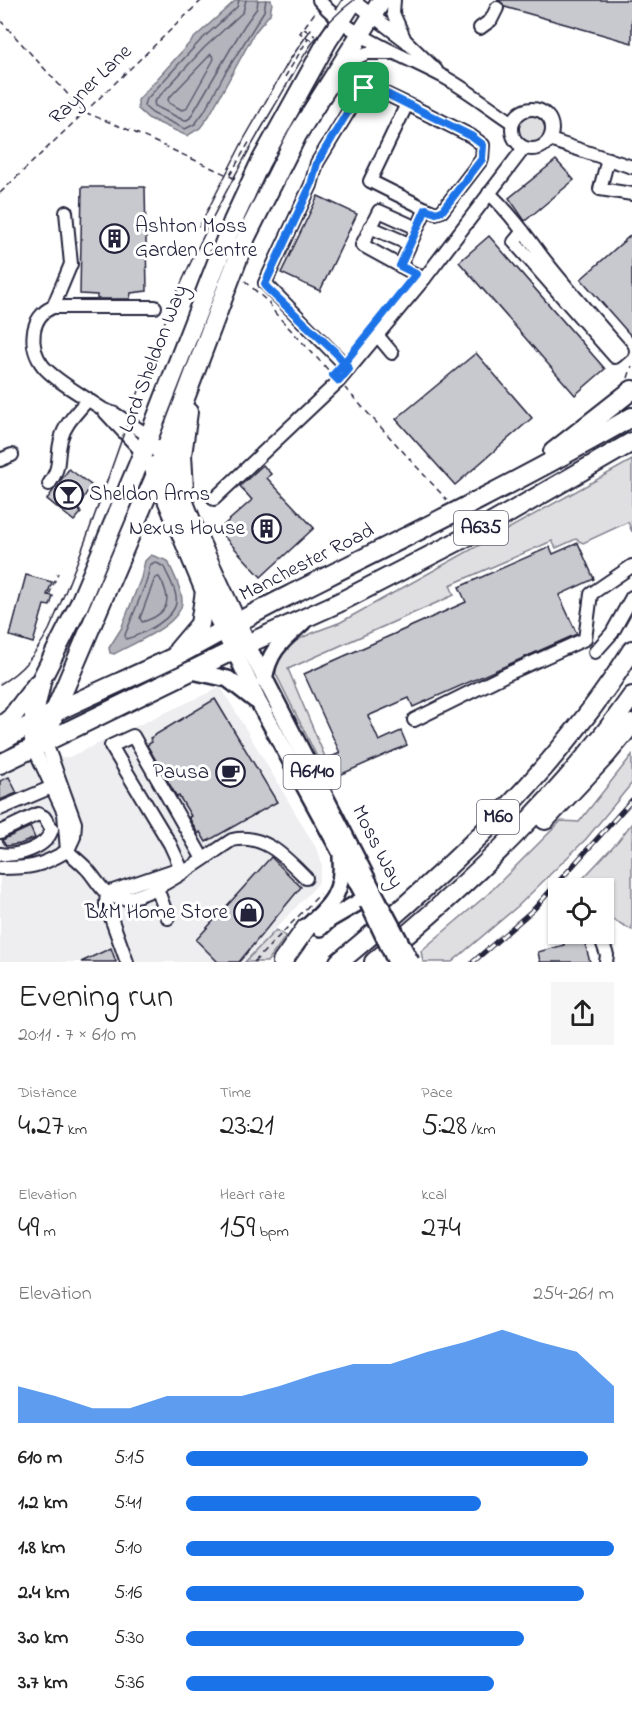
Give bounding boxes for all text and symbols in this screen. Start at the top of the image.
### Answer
street label: Rayner Lane [43,37,141,134]
pin [338,62,389,113]
icon: arrive [347,71,380,104]
place label: Ashton Moss Garden Centre [135,212,258,266]
building icon: Ashton Moss Garden Centre [98,223,130,255]
street label: Lord Sheldon Way [112,281,198,438]
bar icon: Sheldon Arms [52,479,84,511]
place label: Sheldon Arms [89,480,210,510]
road number: A635 [454,511,508,545]
building icon: Nexus House [250,513,282,545]
place label: Nexus House [129,514,246,544]
street label: Manchester Road [234,516,380,610]
road number: A6140 [284,755,340,789]
cafe icon: Pausa [214,757,246,789]
place label: Pausa [153,758,209,788]
street label: Moss Way [342,800,411,895]
road number: M60 [477,800,519,834]
map controls [548,878,614,944]
button: locate [548,878,614,944]
shop icon: B&M Home Store [233,897,265,929]
place label: B&M Home Store [84,898,229,928]
text: Evening run [18,974,173,1022]
button: share [551,982,614,1045]
text: 20:11 · 7 × 610 m [18,1021,136,1050]
text: Distance [18,1081,77,1105]
text: Time [220,1081,251,1105]
text: Pace [421,1081,453,1105]
text: 4.27 [18,1105,64,1149]
text: 23:21 [220,1105,274,1149]
text: 5:28 [421,1105,467,1149]
text: km [64,1118,87,1142]
text: /km [467,1118,496,1142]
text: Elevation [18,1183,77,1207]
text: Heart rate [220,1183,285,1207]
text: kcal [421,1183,447,1207]
text: 49 [18,1207,39,1251]
text: 159 [220,1207,255,1251]
text: 274 [421,1207,461,1251]
text: m [39,1220,56,1244]
text: bpm [255,1220,289,1244]
text: Elevation [18,1280,92,1309]
text: 254–261 m [533,1280,614,1309]
text: 610 m [18,1444,62,1473]
text: 5:15 [114,1444,145,1473]
text: 1.2 km [18,1489,68,1518]
text: 5:41 [114,1489,142,1518]
text: 1.8 km [18,1534,65,1563]
text: 5:10 [114,1534,142,1563]
text: 2.4 km [18,1579,70,1608]
text: 5:16 [114,1579,142,1608]
text: 3.0 km [18,1624,68,1653]
text: 5:30 [114,1624,144,1653]
text: 3.7 km [18,1669,68,1698]
text: 5:36 [114,1669,144,1698]

